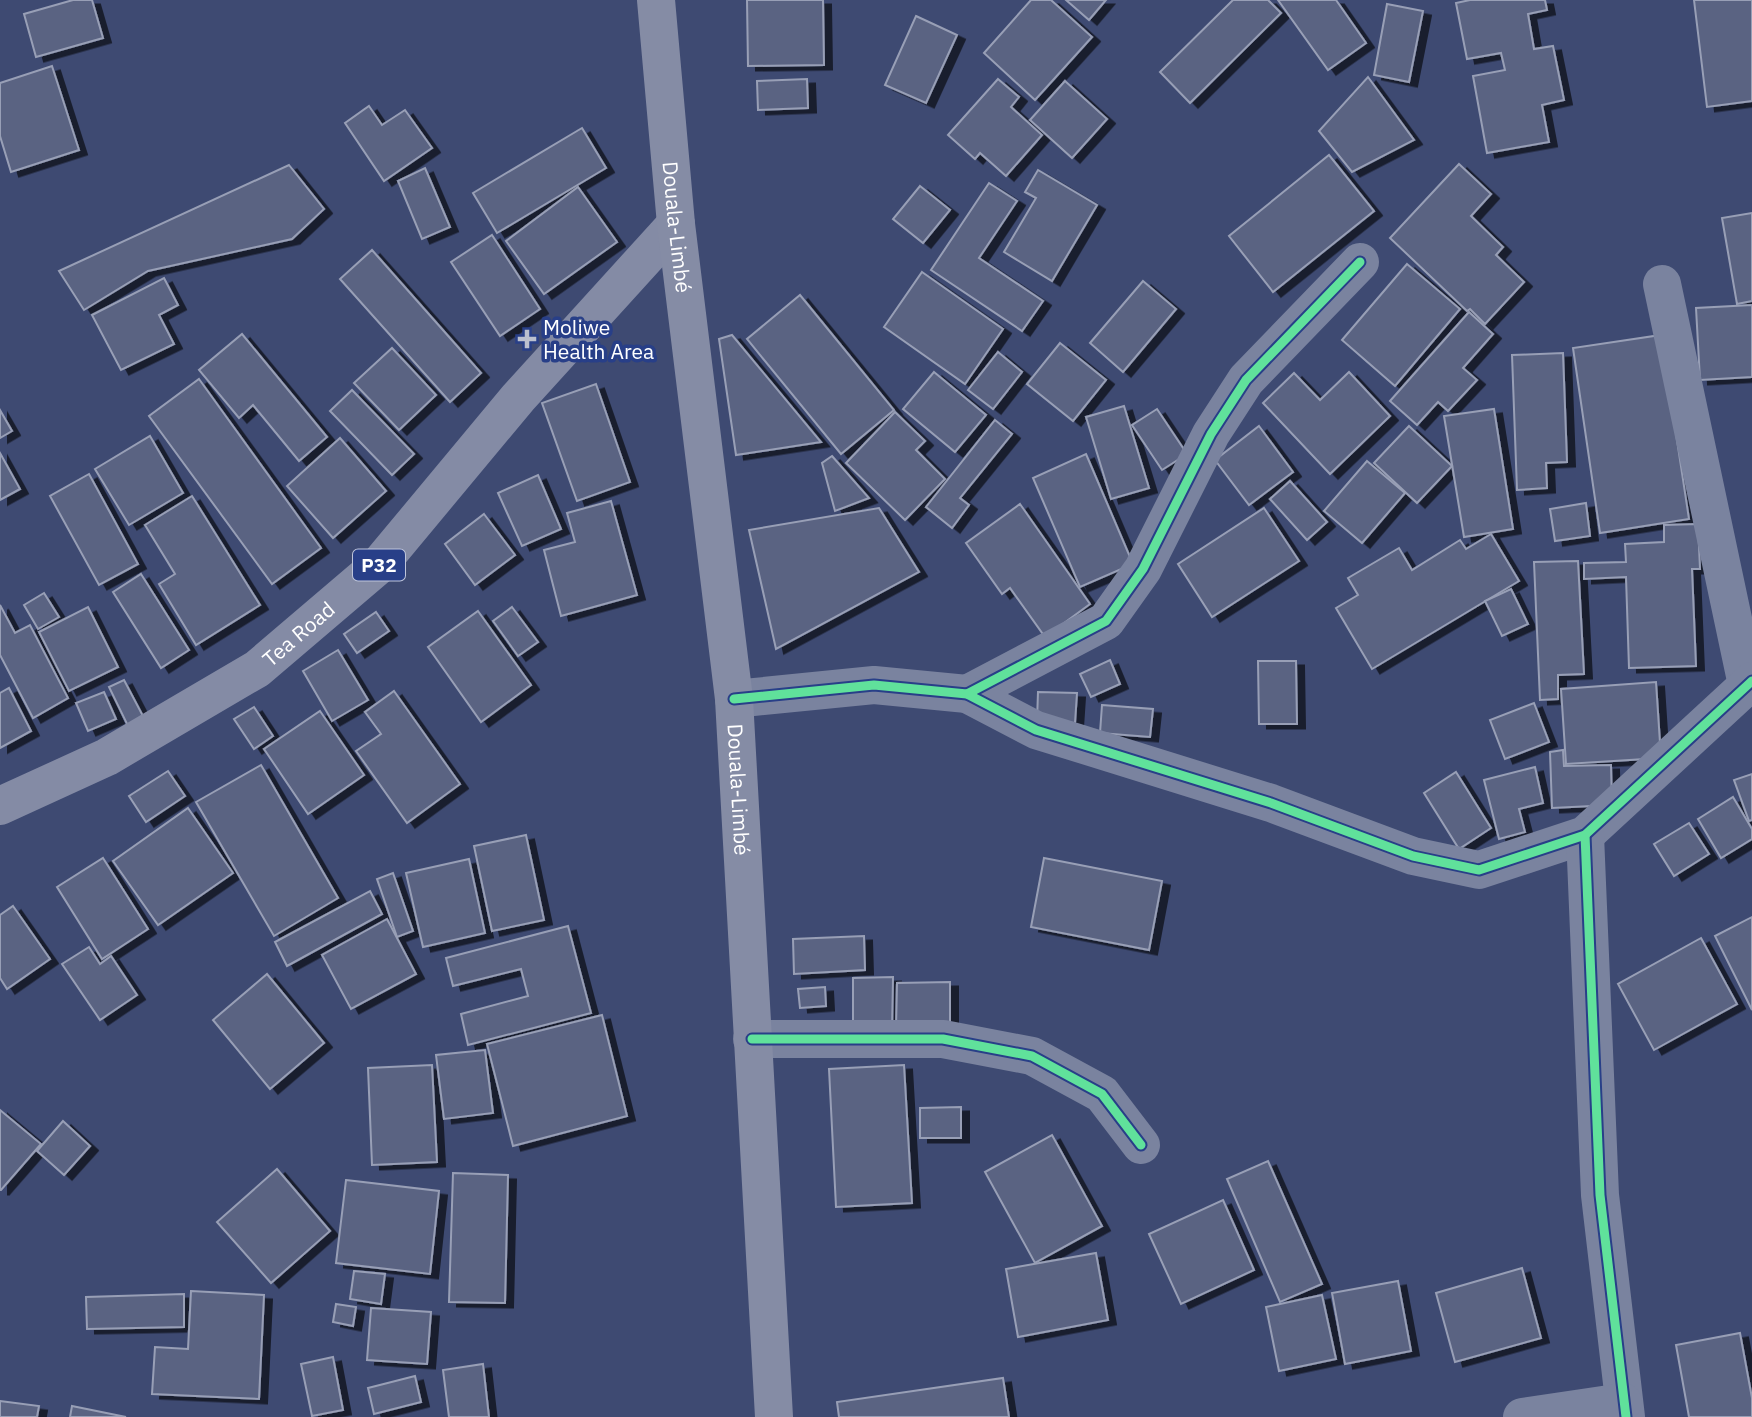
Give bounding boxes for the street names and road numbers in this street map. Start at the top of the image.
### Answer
street label: Douala-Limbé [656,160,698,294]
road number: P32 [353,550,405,580]
street label: Tea Road [256,595,340,672]
street label: Douala-Limbé [721,723,757,856]

